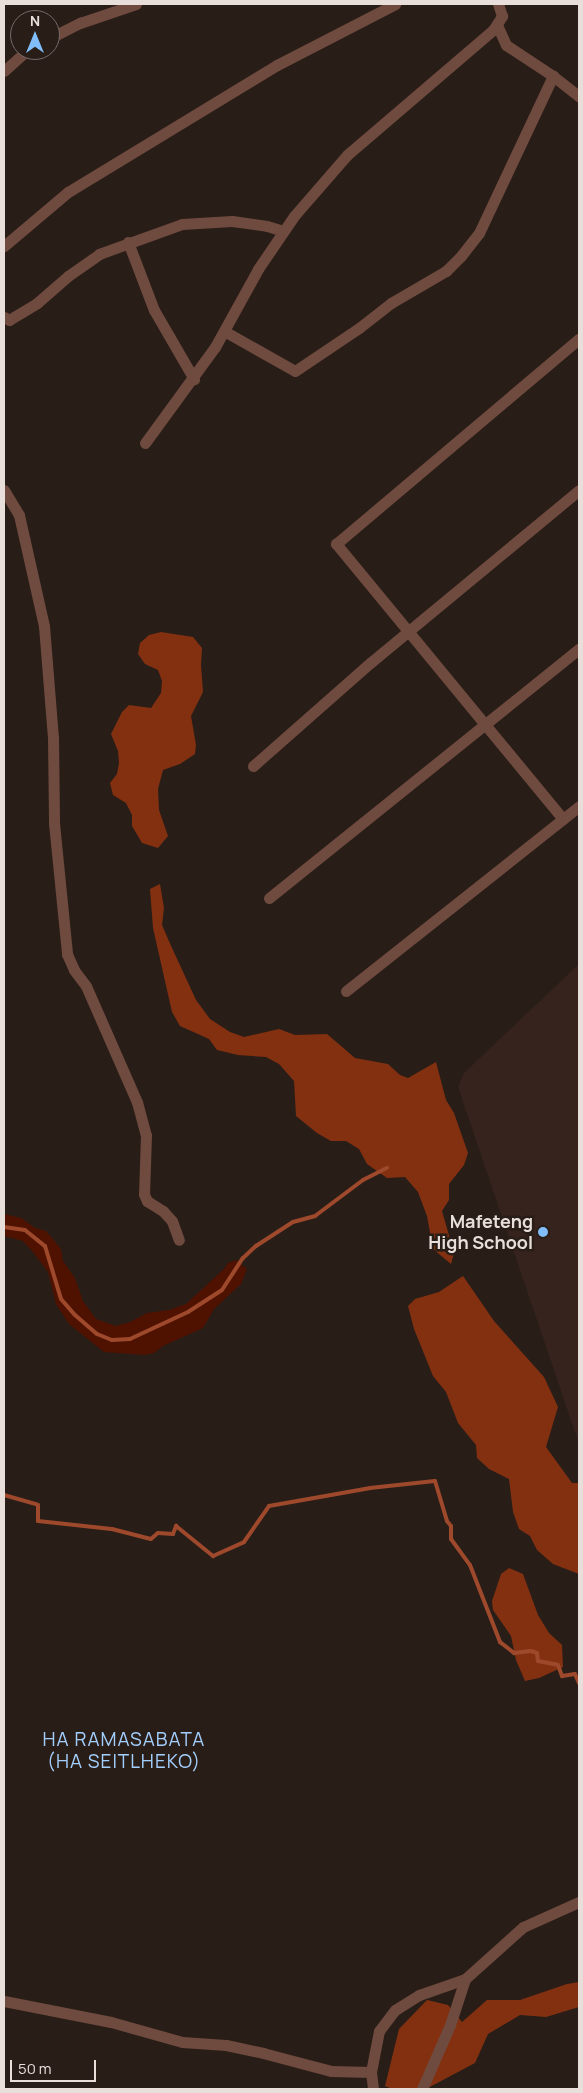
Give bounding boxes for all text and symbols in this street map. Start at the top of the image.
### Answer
north arrow [10,10,60,60]
text: N [30,11,40,30]
place label: Mafeteng High School [428,1211,533,1254]
marker: Mafeteng High School [537,1226,549,1238]
district label: HA RAMASABATA (HA SEITLHEKO) [41,1729,207,1773]
scale bar [12,2050,99,2082]
text: 50 m [18,2058,52,2079]

